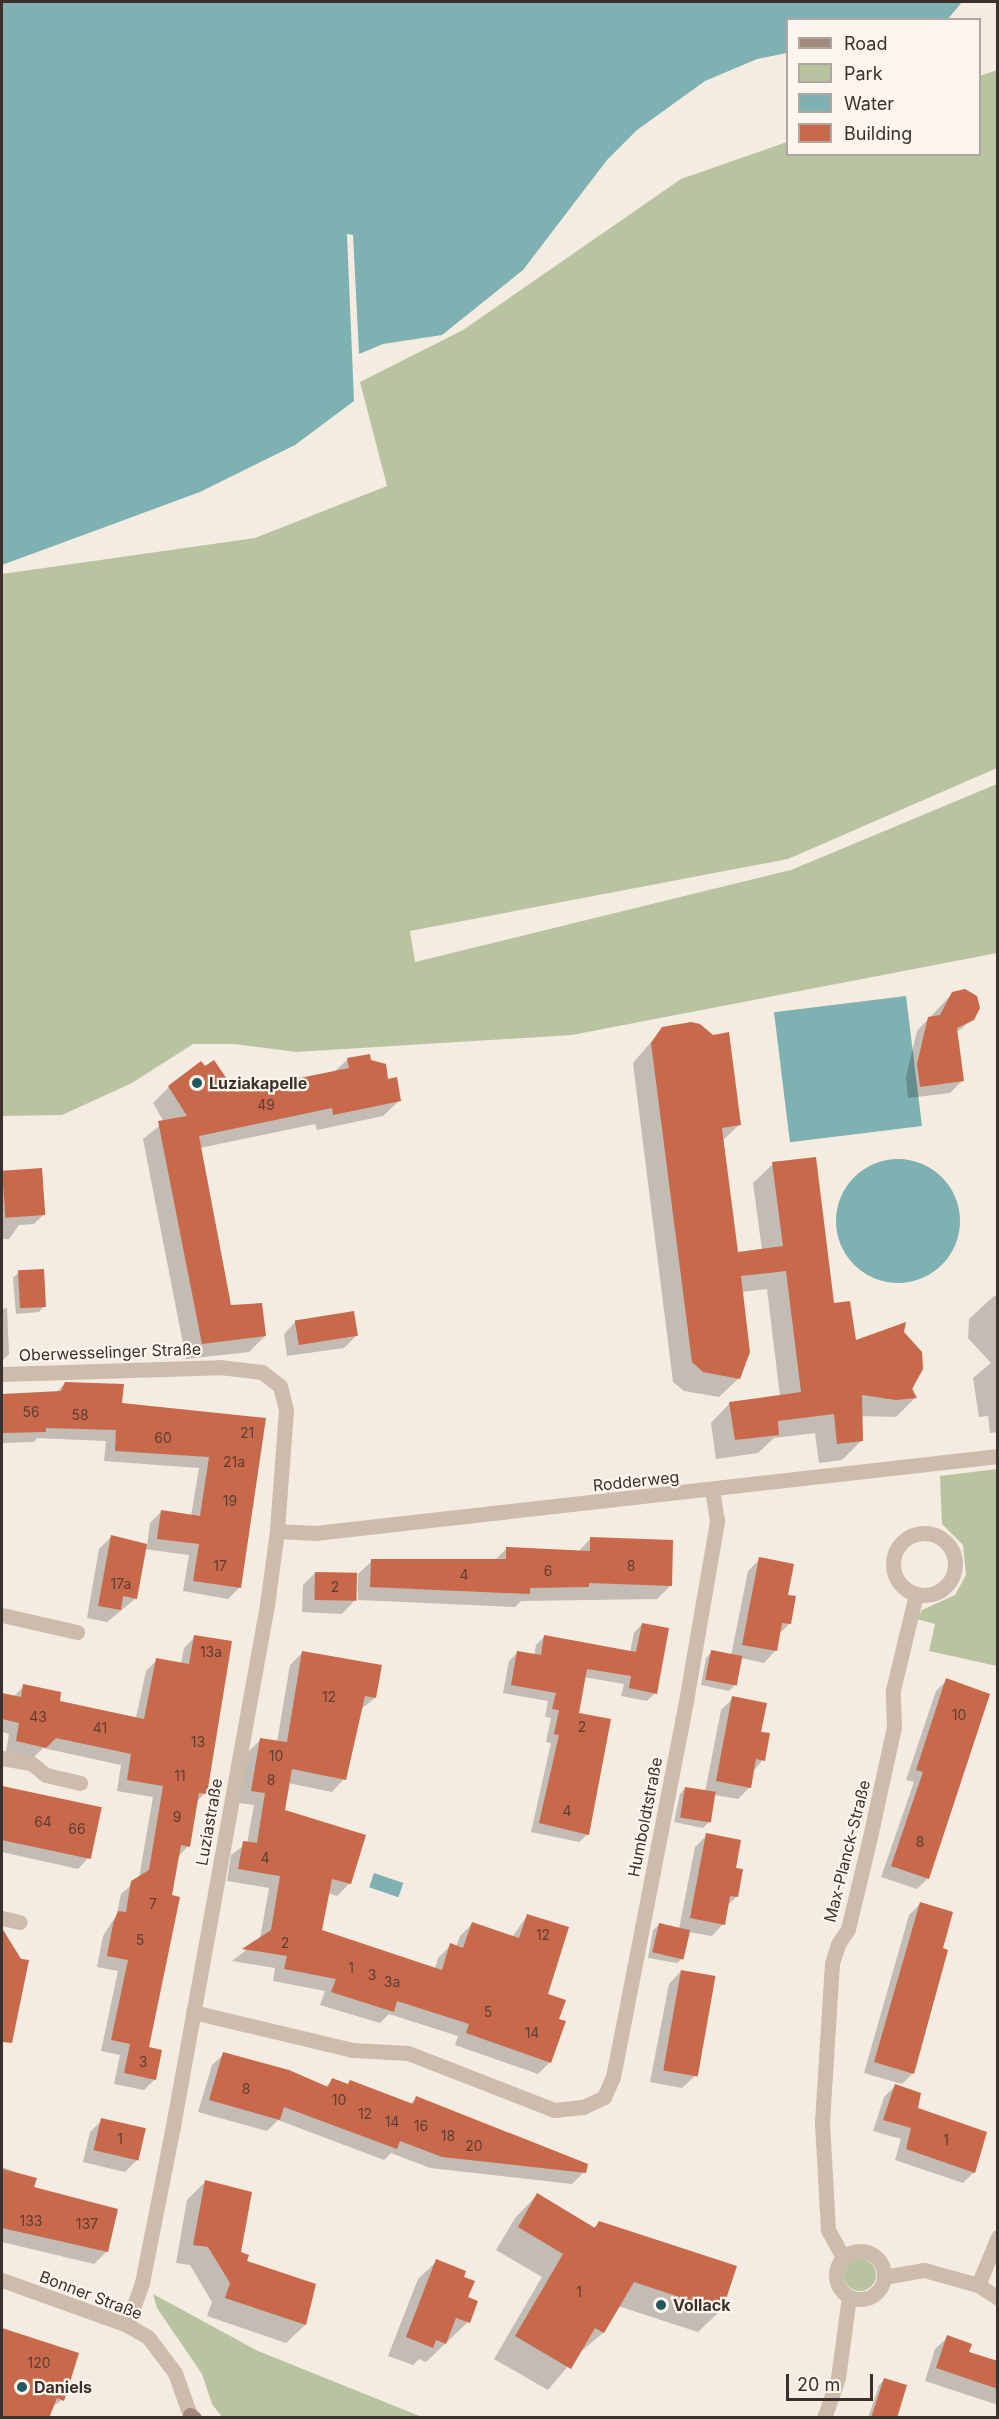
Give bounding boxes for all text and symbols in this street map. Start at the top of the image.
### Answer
legend [786,18,981,156]
text: Road [844,33,887,54]
text: Park [844,63,883,84]
text: Water [844,93,894,114]
text: Building [844,123,912,144]
place label: Luziakapelle [209,1073,307,1093]
marker: Luziakapelle [190,1076,204,1090]
house number: 49 [257,1097,275,1113]
street label: Oberwesselinger Straße [19,1339,201,1365]
house number: 56 [22,1404,40,1420]
house number: 58 [71,1407,89,1423]
house number: 21 [240,1425,254,1441]
house number: 60 [154,1430,172,1446]
house number: 21a [223,1454,245,1470]
street label: Rodderweg [592,1467,680,1495]
house number: 19 [223,1493,237,1509]
house number: 17 [213,1558,227,1574]
house number: 8 [627,1558,635,1574]
house number: 6 [544,1563,552,1579]
house number: 4 [459,1567,469,1583]
house number: 17a [111,1576,131,1592]
house number: 2 [331,1579,339,1595]
house number: 13a [200,1644,222,1660]
house number: 12 [322,1689,336,1705]
house number: 10 [952,1707,966,1723]
house number: 43 [29,1709,47,1725]
house number: 2 [578,1719,586,1735]
house number: 41 [93,1720,107,1736]
house number: 13 [191,1734,205,1750]
house number: 10 [269,1748,283,1764]
street label: Humboldtstraße [624,1755,666,1879]
house number: 11 [174,1768,186,1784]
house number: 8 [267,1772,275,1788]
street label: Luziastraße [192,1777,226,1867]
street label: Max-Planck-Straße [820,1778,874,1924]
house number: 4 [562,1803,572,1819]
house number: 9 [173,1809,181,1825]
house number: 64 [34,1814,52,1830]
house number: 66 [68,1821,86,1837]
house number: 8 [916,1834,924,1850]
house number: 4 [260,1850,270,1866]
house number: 7 [149,1896,157,1912]
house number: 12 [536,1927,550,1943]
house number: 5 [136,1932,144,1948]
house number: 2 [281,1935,289,1951]
house number: 1 [348,1960,354,1976]
house number: 3 [368,1967,376,1983]
house number: 3a [384,1974,400,1990]
house number: 5 [484,2004,492,2020]
house number: 14 [525,2025,539,2041]
house number: 3 [139,2054,147,2070]
house number: 8 [242,2081,250,2097]
house number: 10 [332,2092,346,2108]
house number: 12 [358,2106,372,2122]
house number: 14 [385,2114,399,2130]
house number: 16 [414,2118,428,2134]
house number: 18 [441,2128,455,2144]
house number: 1 [117,2131,123,2147]
house number: 1 [943,2132,949,2148]
house number: 20 [465,2138,483,2154]
house number: 133 [20,2213,42,2229]
house number: 137 [76,2216,98,2232]
street label: Bonner Straße [37,2267,145,2323]
house number: 1 [576,2284,582,2300]
place label: Vollack [673,2295,730,2315]
marker: Vollack [654,2298,668,2312]
house number: 120 [27,2355,51,2371]
scale bar [789,2362,876,2400]
text: 20 m [797,2374,840,2395]
place label: Daniels [34,2377,92,2397]
marker: Daniels [15,2380,29,2394]

